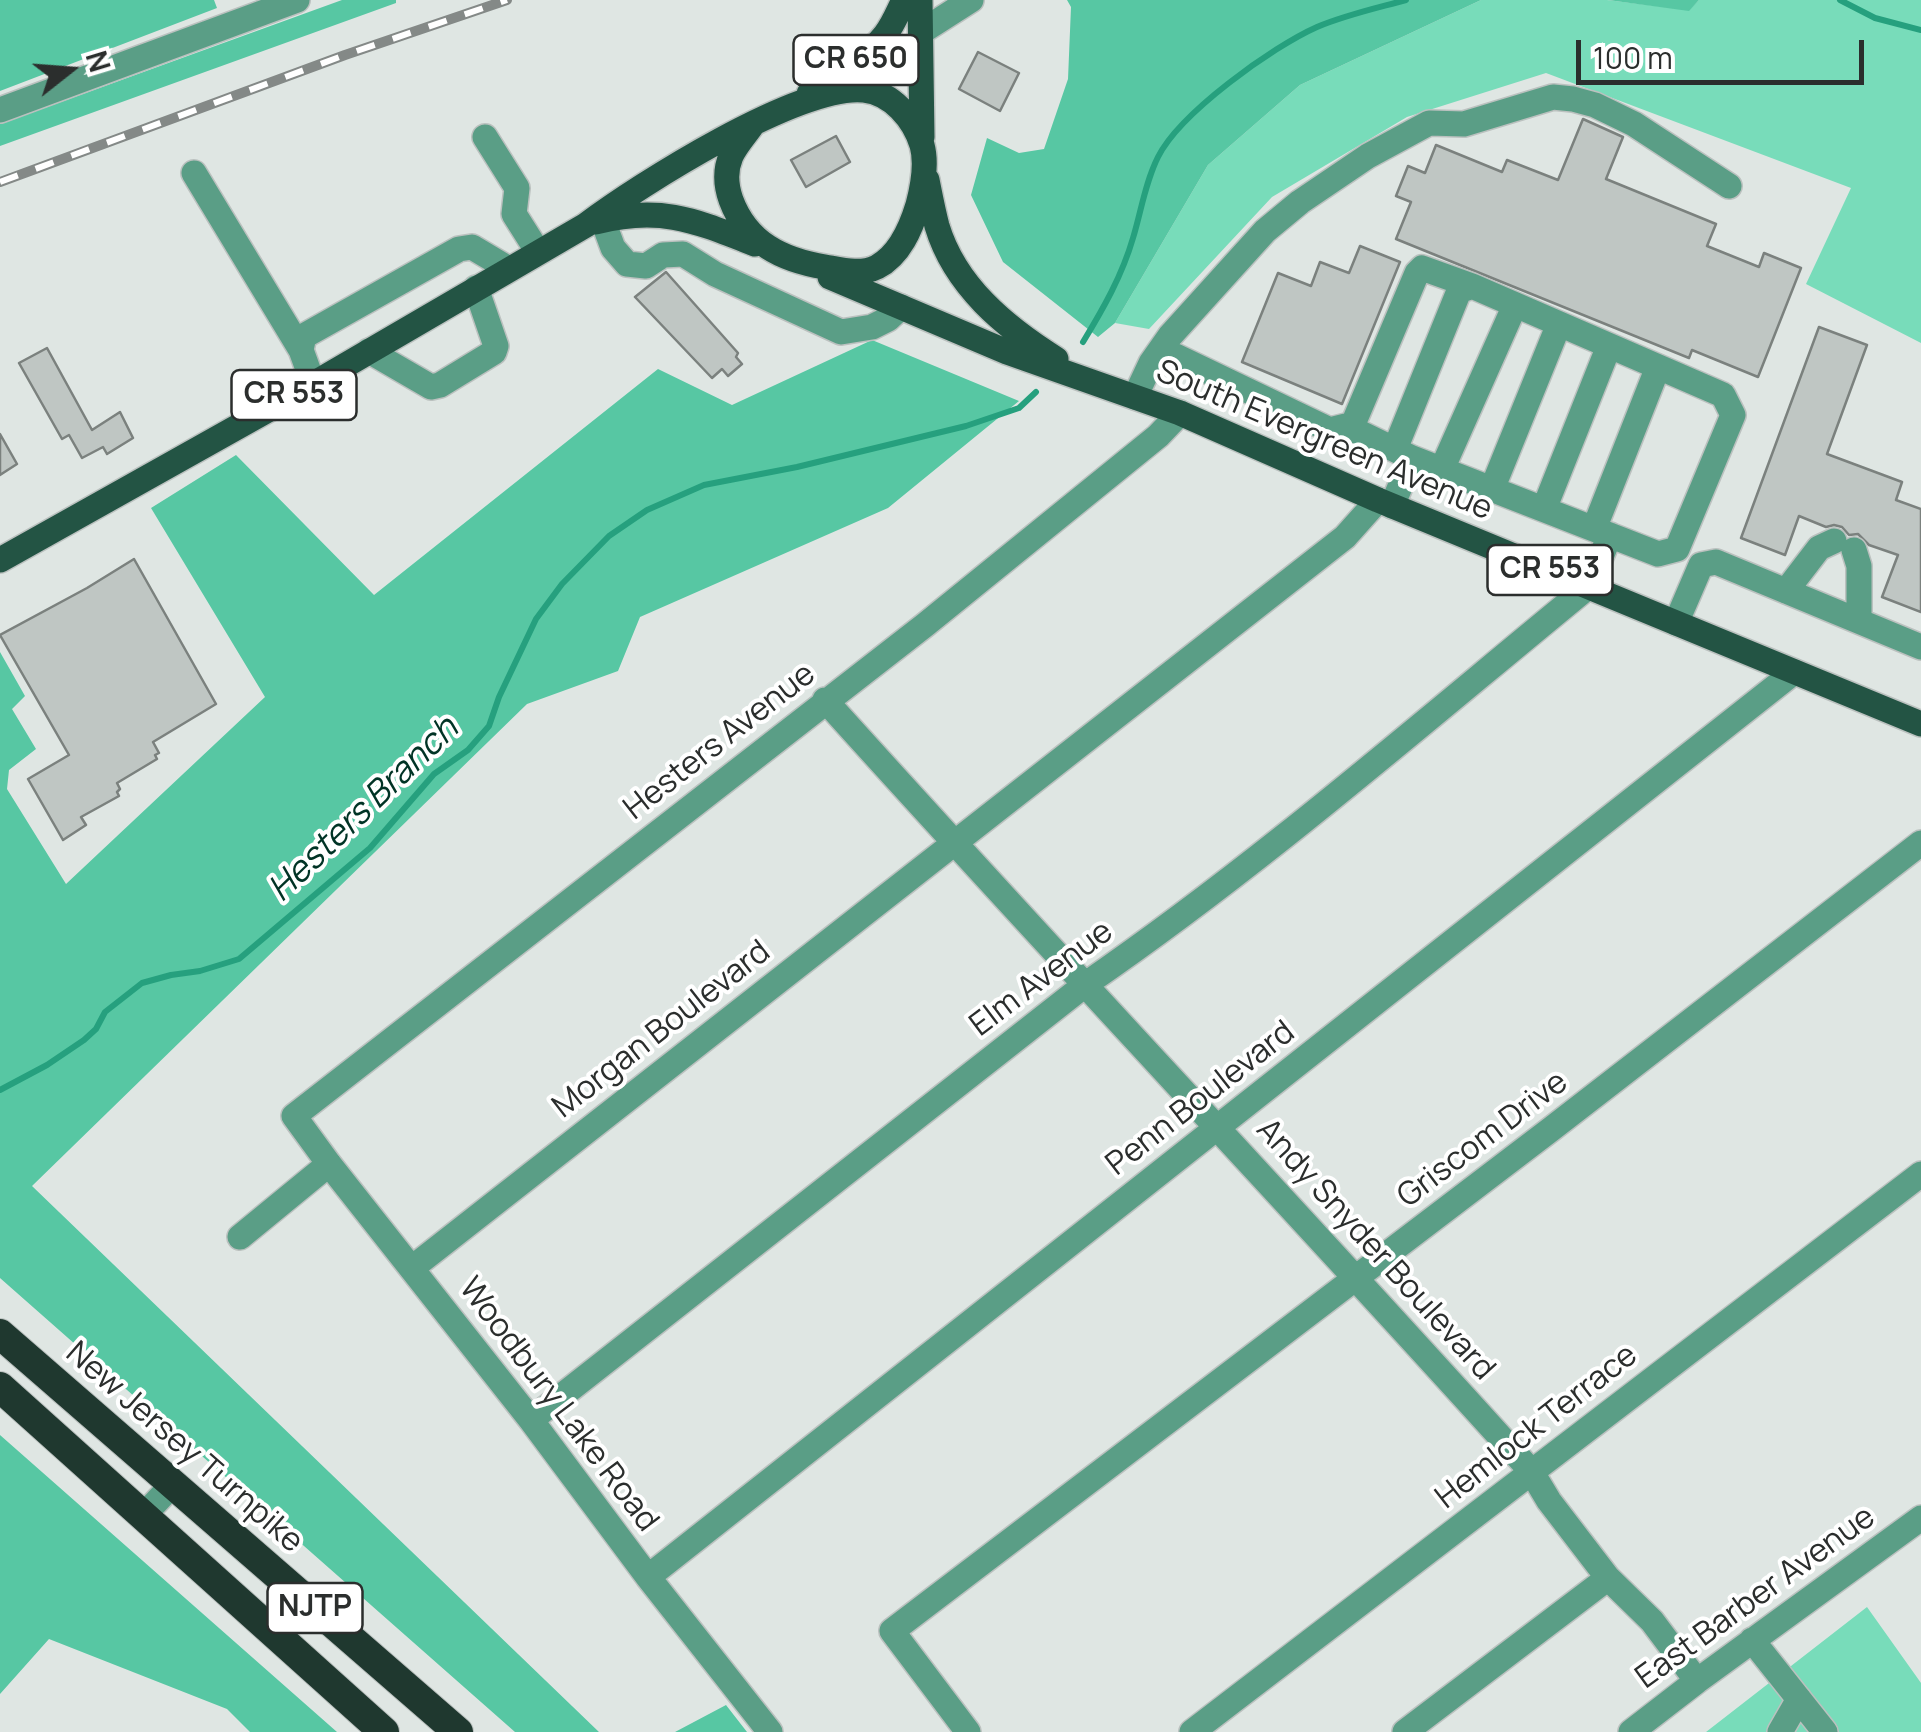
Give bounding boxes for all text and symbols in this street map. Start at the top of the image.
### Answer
north arrow [20,20,120,120]
scale bar [1581,20,1868,82]
road number: CR 650 [794,35,918,85]
text: 100 m [1593,37,1673,78]
text: N [78,46,120,76]
street label: South Evergreen Avenue [1150,353,1498,529]
road number: CR 553 [232,370,356,420]
road number: CR 553 [1488,545,1612,595]
street label: Hesters Avenue [617,655,823,829]
water label: Hesters Branch [260,709,468,911]
street label: Elm Avenue [963,913,1121,1045]
street label: Morgan Boulevard [546,933,778,1127]
street label: Penn Boulevard [1099,1014,1303,1184]
street label: Griscom Drive [1390,1064,1576,1216]
street label: Andy Snyder Boulevard [1248,1112,1502,1388]
street label: Woodbury Lake Road [450,1270,666,1540]
street label: New Jersey Turnpike [58,1335,310,1561]
street label: Hemlock Terrace [1429,1336,1645,1518]
street label: East Barber Avenue [1629,1498,1883,1698]
road number: NJTP [268,1583,362,1633]

